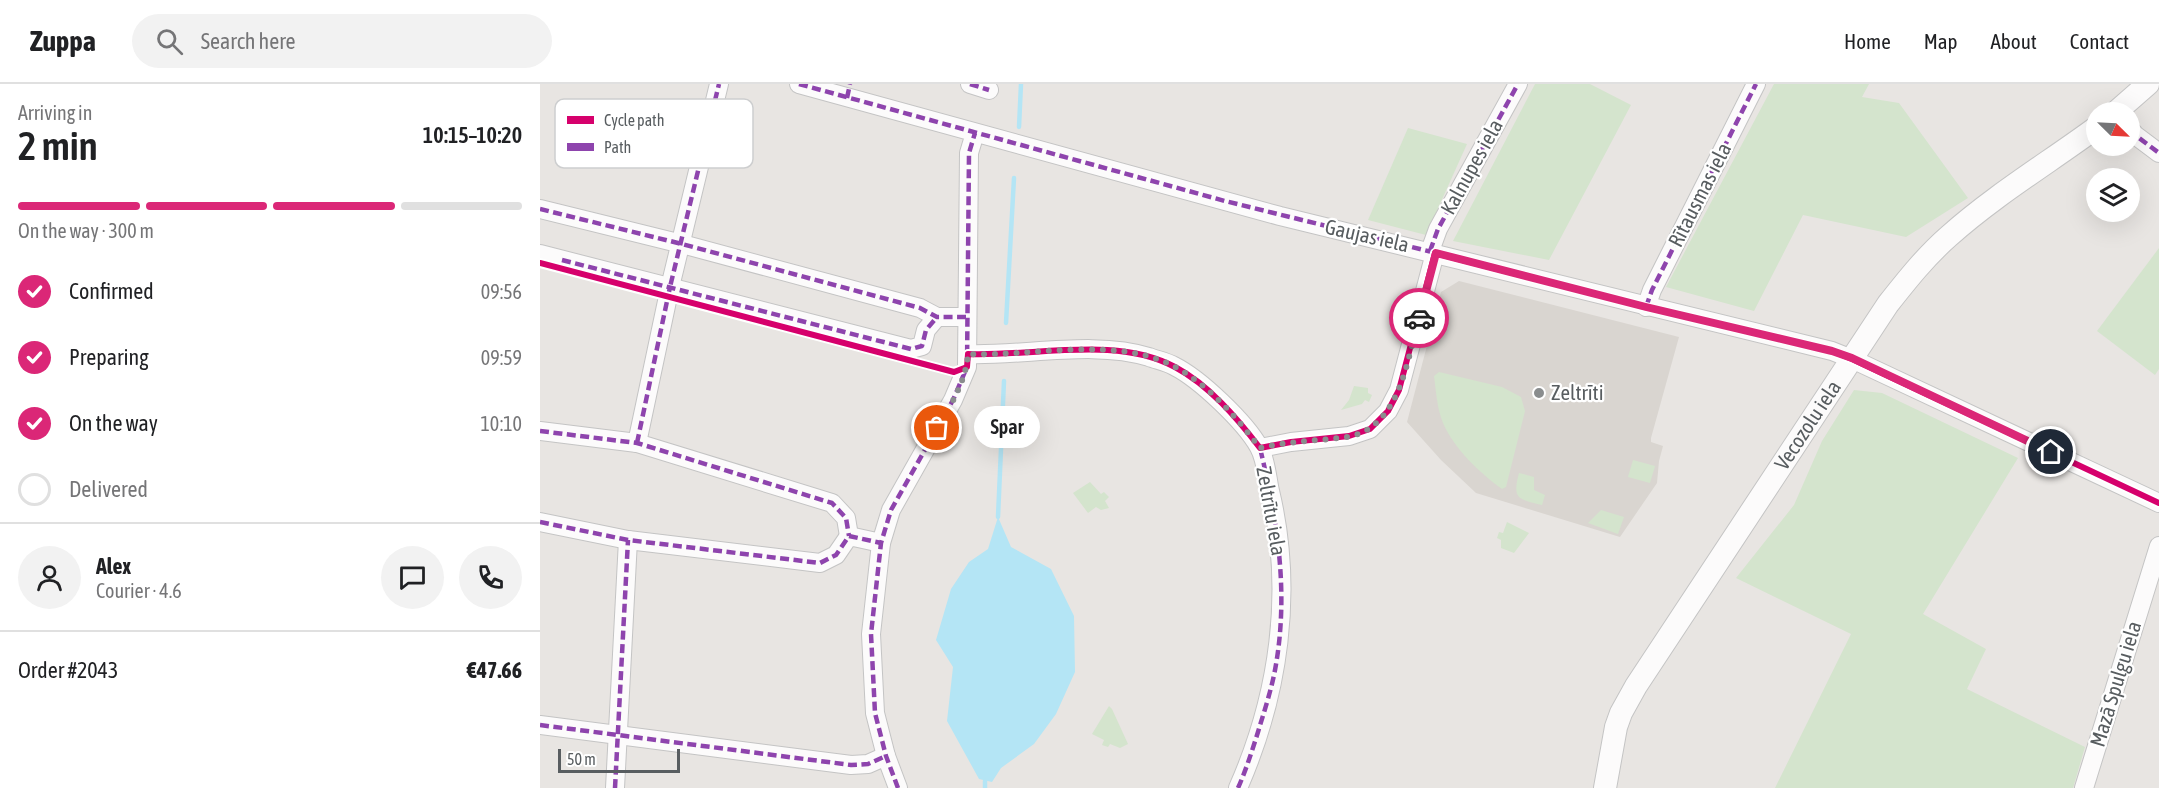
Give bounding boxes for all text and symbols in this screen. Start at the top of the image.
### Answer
search box [132,14,552,68]
text: Zuppa [30,25,96,57]
icon: search [153,25,186,58]
text: Search here [201,28,296,54]
text: Home [1844,29,1891,53]
text: Map [1924,29,1958,53]
text: About [1991,29,2037,53]
text: Contact [2070,29,2129,53]
legend [555,99,753,168]
text: Arriving in [18,101,92,124]
north arrow [2086,102,2140,156]
map controls [2086,102,2140,222]
text: Cycle path [604,111,664,130]
street label: Kalnupes iela [1435,115,1507,218]
text: 10:15–10:20 [423,122,522,148]
text: 2 min [18,124,98,168]
text: Path [604,138,631,156]
street label: Rītausmas iela [1663,138,1736,251]
button: layers [2086,168,2140,222]
street label: Gaujas iela [1323,214,1412,256]
text: On the way · 300 m [18,219,154,242]
icon: check [18,275,51,308]
text: Confirmed [69,278,154,304]
text: 09:56 [481,280,522,303]
courier [1389,288,1449,348]
icon: car [1403,302,1436,335]
icon: check [18,341,51,374]
text: Preparing [69,344,149,370]
text: 09:59 [481,346,522,369]
street label: Vecozolu iela [1769,376,1845,474]
place label: Zeltrīti [1551,380,1604,404]
marker: Zeltrīti [1532,386,1546,400]
pin [911,402,962,453]
icon: check [18,407,51,440]
callout: Spar [973,407,1039,449]
text: On the way [69,410,158,436]
icon: bag [920,411,953,444]
text: 10:10 [480,412,522,435]
text: Spar [990,415,1024,438]
pin [2025,426,2076,477]
icon: home [2034,435,2067,468]
street label: Zeltrītu iela [1252,464,1292,557]
text: Delivered [69,476,148,502]
button: person [18,546,81,609]
button: chat [381,546,444,609]
button: phone [459,546,522,609]
text: Alex [96,553,131,579]
text: Courier · 4.6 [96,579,182,602]
street label: Mazā Spulgu iela [2085,618,2146,749]
text: Order #2043 [18,657,118,683]
text: €47.66 [467,657,522,683]
scale bar [558,746,680,774]
text: 50 m [567,750,596,768]

